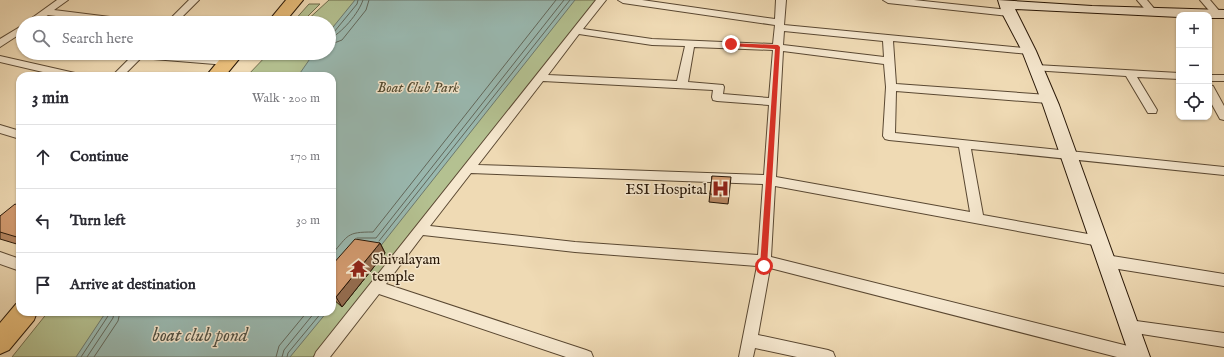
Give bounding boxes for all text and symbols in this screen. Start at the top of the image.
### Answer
map controls [1176,12,1212,120]
button: + [1176,12,1212,48]
search box [16,16,336,60]
icon: search [30,27,52,49]
text: Search here [62,29,133,48]
route end [722,35,740,53]
button: − [1176,48,1212,84]
park label: Boat Club Park [377,78,459,97]
button: locate [1176,84,1212,120]
text: 3 min [32,88,69,109]
text: Walk · 200 m [252,90,320,107]
icon: ahead [32,146,54,168]
text: Continue [70,147,128,166]
text: 170 m [290,148,320,165]
hospital icon: ESI Hospital [710,179,730,199]
place label: ESI Hospital [625,180,708,199]
icon: left [32,210,54,232]
text: Turn left [70,211,126,230]
text: 30 m [296,212,320,229]
place label: Shivalayam temple [372,250,441,286]
route start [755,257,773,275]
temple icon: Shivalayam temple [349,258,369,278]
icon: arrive [32,274,54,296]
text: Arrive at destination [70,275,196,294]
water label: boat club pond [152,324,249,348]

